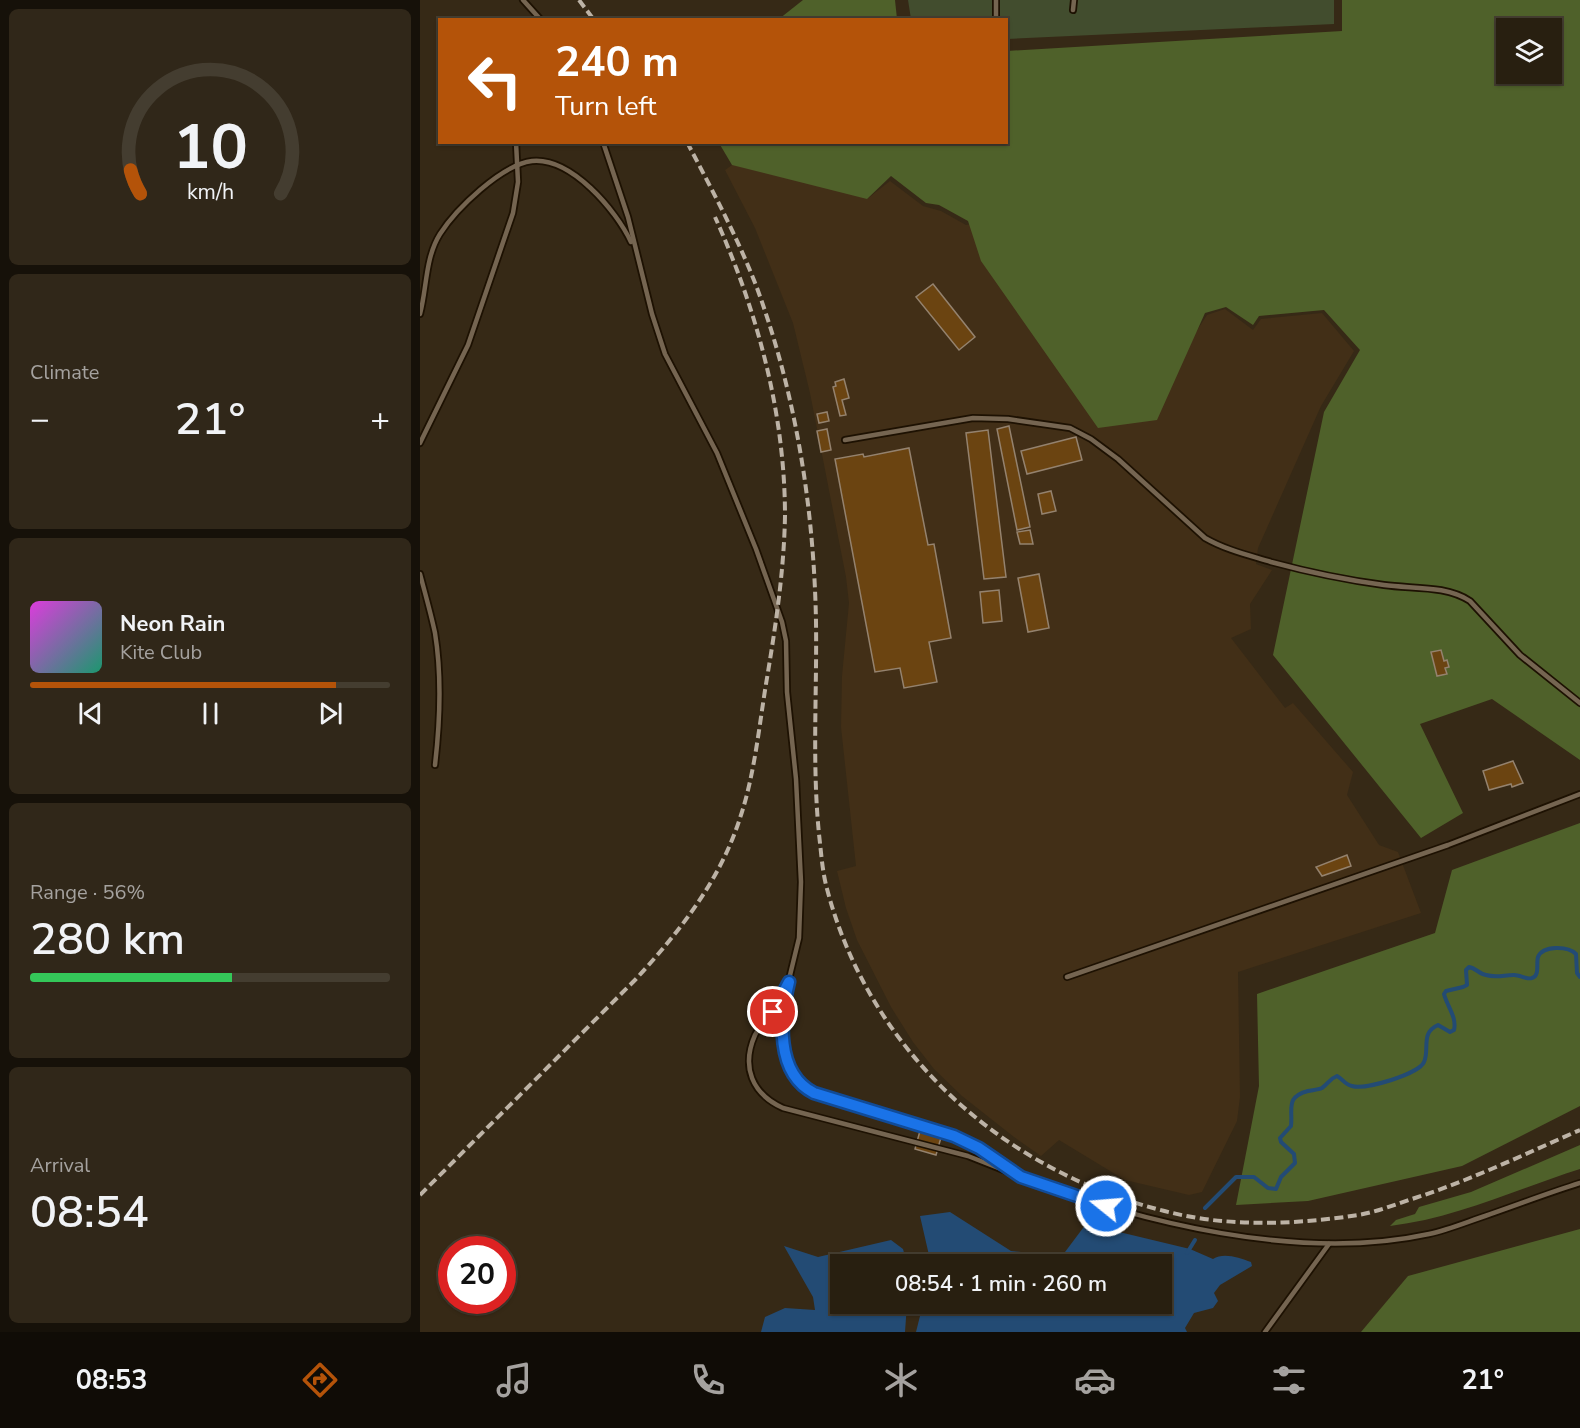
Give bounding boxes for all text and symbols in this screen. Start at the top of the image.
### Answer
map controls [1496,18,1562,84]
button: layers [1496,18,1562,84]
text: 240 m [555,34,679,91]
icon: left [456,42,534,120]
text: Turn left [555,88,656,125]
text: 10 [173,105,247,190]
text: km/h [186,177,234,207]
text: Climate [30,359,99,386]
text: 21° [175,389,245,450]
text: − [30,397,50,442]
text: + [370,397,390,442]
text: Neon Rain [120,609,225,639]
text: Kite Club [120,639,202,666]
icon: previous [74,697,107,730]
icon: pause [194,697,227,730]
icon: next [314,697,347,730]
text: Range · 56% [30,879,145,906]
text: 280 km [30,909,185,970]
pin [747,986,798,1037]
icon: arrive [756,995,789,1028]
text: Arrival [30,1152,90,1179]
position arrow [1074,1174,1138,1238]
text: 08:54 [30,1182,149,1243]
speed limit sign: 20 [438,1236,516,1314]
text: 08:54 · 1 min · 260 m [895,1269,1107,1299]
icon: directions [299,1359,341,1401]
icon: music [493,1359,535,1401]
icon: phone [687,1359,729,1401]
icon: climate [880,1359,922,1401]
icon: car [1074,1359,1116,1401]
icon: filters [1268,1359,1310,1401]
text: 08:53 [76,1362,147,1399]
text: 21° [1461,1362,1504,1399]

